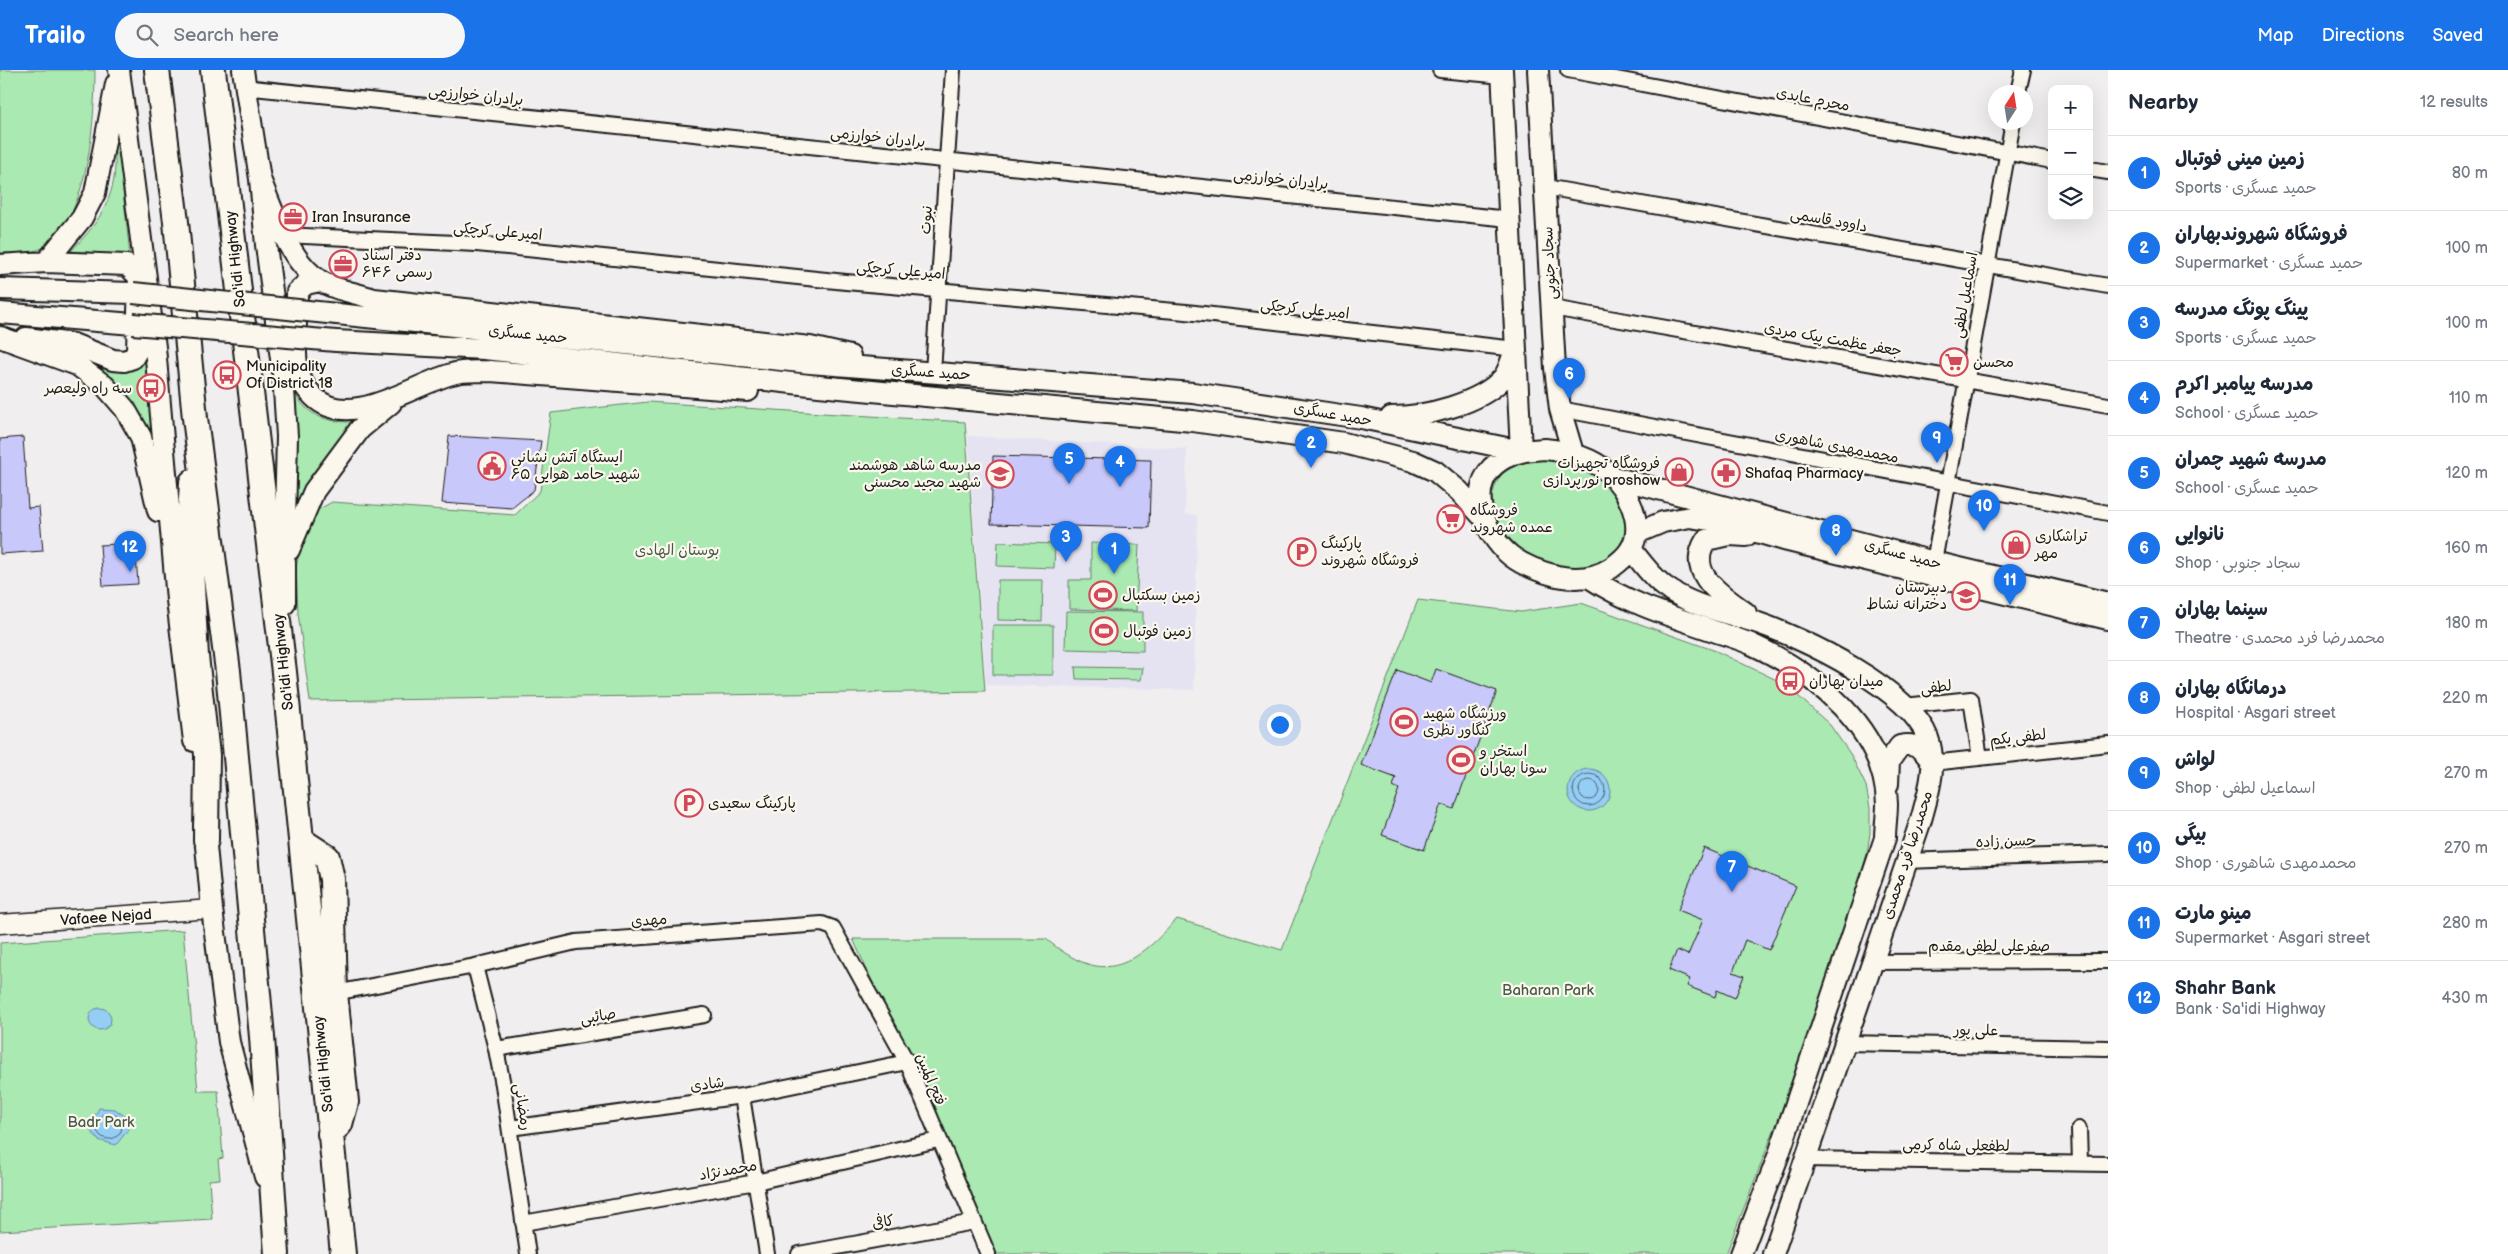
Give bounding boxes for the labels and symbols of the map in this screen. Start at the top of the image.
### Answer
street label: برادران خوارزمی [428,81,524,110]
street label: محرم عابدی [1774,83,1851,118]
north arrow [1988,85,2033,130]
street label: برادران خوارزمی [830,123,926,152]
street label: برادران خوارزمی [1233,165,1329,194]
office icon: Iran Insurance [278,202,308,232]
street label: داوود قاسمی [1789,204,1869,237]
street label: نبوت [916,205,937,235]
place label: Iran Insurance [312,208,411,227]
street label: Sa'idi Highway [221,209,250,308]
street label: امیرعلی کرچکی [453,218,543,245]
street label: سجاد جنوبی [1538,226,1561,300]
place label: دفتر اسناد رسمی ۶۴۶ [362,246,433,282]
office icon: دفتر اسناد رسمی ۶۴۶ [328,249,358,279]
street label: اسماعیل لطفی [1949,250,1982,340]
street label: امیرعلی کرچکی [856,257,946,284]
street label: امیرعلی کرچکی [1260,295,1350,324]
street label: جعفر عظمت پیک مردی [1763,318,1903,361]
street label: حمید عسگری [488,321,568,348]
supermarket icon: محسن [1939,347,1969,377]
place label: محسن [1973,353,2014,372]
place label: Municipality Of District 18 [246,357,333,393]
pin: 6 [1553,358,1585,399]
bus stop icon: Municipality Of District 18 [212,360,242,390]
street label: حمید عسگری [891,360,971,385]
bus stop icon: سه راه ولیعصر [136,373,166,403]
place label: سه راه ولیعصر [43,379,132,398]
street label: حمید عسگری [1292,398,1374,431]
pin: 9 [1921,422,1953,463]
street label: محمدمهدی شاهوری [1773,425,1900,468]
pin: 2 [1295,427,1327,468]
pin: 5 [1053,443,1085,484]
pin: 4 [1104,446,1136,487]
place label: ایستگاه آتش نشانی ۶۵ شهید حامد هوایی [511,448,640,484]
public building icon: ایستگاه آتش نشانی ۶۵ شهید حامد هوایی [477,451,507,481]
place label: فروشگاه تجهیزات نورپردازی proshow [1543,454,1660,490]
place label: مدرسه شاهد هوشمند شهید مجید محسنی [849,456,981,492]
shop icon: فروشگاه تجهیزات نورپردازی proshow [1664,457,1694,487]
pharmacy icon: Shafaq Pharmacy [1711,458,1741,488]
school or university icon: مدرسه شاهد هوشمند شهید مجید محسنی [985,459,1015,489]
place label: Shafaq Pharmacy [1745,464,1864,483]
pin: 10 [1968,490,2000,531]
place label: فروشگاه عمده شهروند [1470,501,1553,537]
supermarket icon: فروشگاه عمده شهروند [1436,504,1466,534]
pin: 8 [1820,515,1852,556]
pin: 3 [1050,521,1082,562]
place label: تراشکاری مهر [2033,527,2088,563]
shop icon: تراشکاری مهر [2001,530,2031,560]
pin: 12 [114,531,146,572]
pin: 1 [1098,533,1130,574]
place label: پارکینگ فروشگاه شهروند [1321,534,1419,570]
street label: حمید عسگری [1862,535,1944,574]
parking icon: پارکینگ فروشگاه شهروند [1287,537,1317,567]
park label: بوستان الهادی [635,541,719,560]
pin: 11 [1994,564,2026,605]
place label: دبیرستان دخترانه نشاط [1866,578,1947,614]
sports icon: زمین بسکتبال [1088,580,1118,610]
school or university icon: دبیرستان دخترانه نشاط [1951,581,1981,611]
place label: زمین بسکتبال [1122,586,1200,605]
street label: Sa'idi Highway [269,612,298,711]
sports icon: زمین فوتبال [1089,616,1119,646]
place label: زمین فوتبال [1123,622,1192,641]
bus stop icon: میدان بهاران [1775,666,1805,696]
place label: میدان بهاران [1809,672,1883,691]
street label: لطفی [1919,676,1953,699]
place label: ورزشگاه شهید کنگاور نظری [1423,704,1507,740]
sports icon: ورزشگاه شهید کنگاور نظری [1389,707,1419,737]
your location [1267,712,1293,738]
street label: لطفی یکم [1989,725,2047,752]
place label: استخر و سونا بهاران [1479,742,1547,778]
sports icon: استخر و سونا بهاران [1446,745,1476,775]
parking icon: پارکینگ سعیدی [674,788,704,818]
street label: محمدرضا فرد محمدی [1878,788,1937,922]
place label: پارکینگ سعیدی [708,794,796,813]
street label: حسن زاده [1975,831,2037,852]
pin: 7 [1716,851,1748,892]
street label: Vafaee Nejad [60,905,152,930]
street label: مهدی [630,910,668,931]
street label: صفرعلی لطفی مقدم [1928,937,2050,957]
park label: Baharan Park [1502,981,1595,1000]
street label: صائبی [579,1004,617,1029]
street label: Sa'idi Highway [309,1014,338,1113]
street label: علی پور [1953,1021,1998,1040]
street label: فتح المبین [911,1050,950,1108]
street label: شادی [689,1073,725,1096]
street label: رمضانی [509,1082,536,1132]
park label: Badr Park [68,1113,135,1132]
street label: لطفعلی شاه کرمی [1902,1135,2010,1156]
street label: محمدنژاد [698,1156,759,1185]
street label: کافی [870,1210,896,1234]

